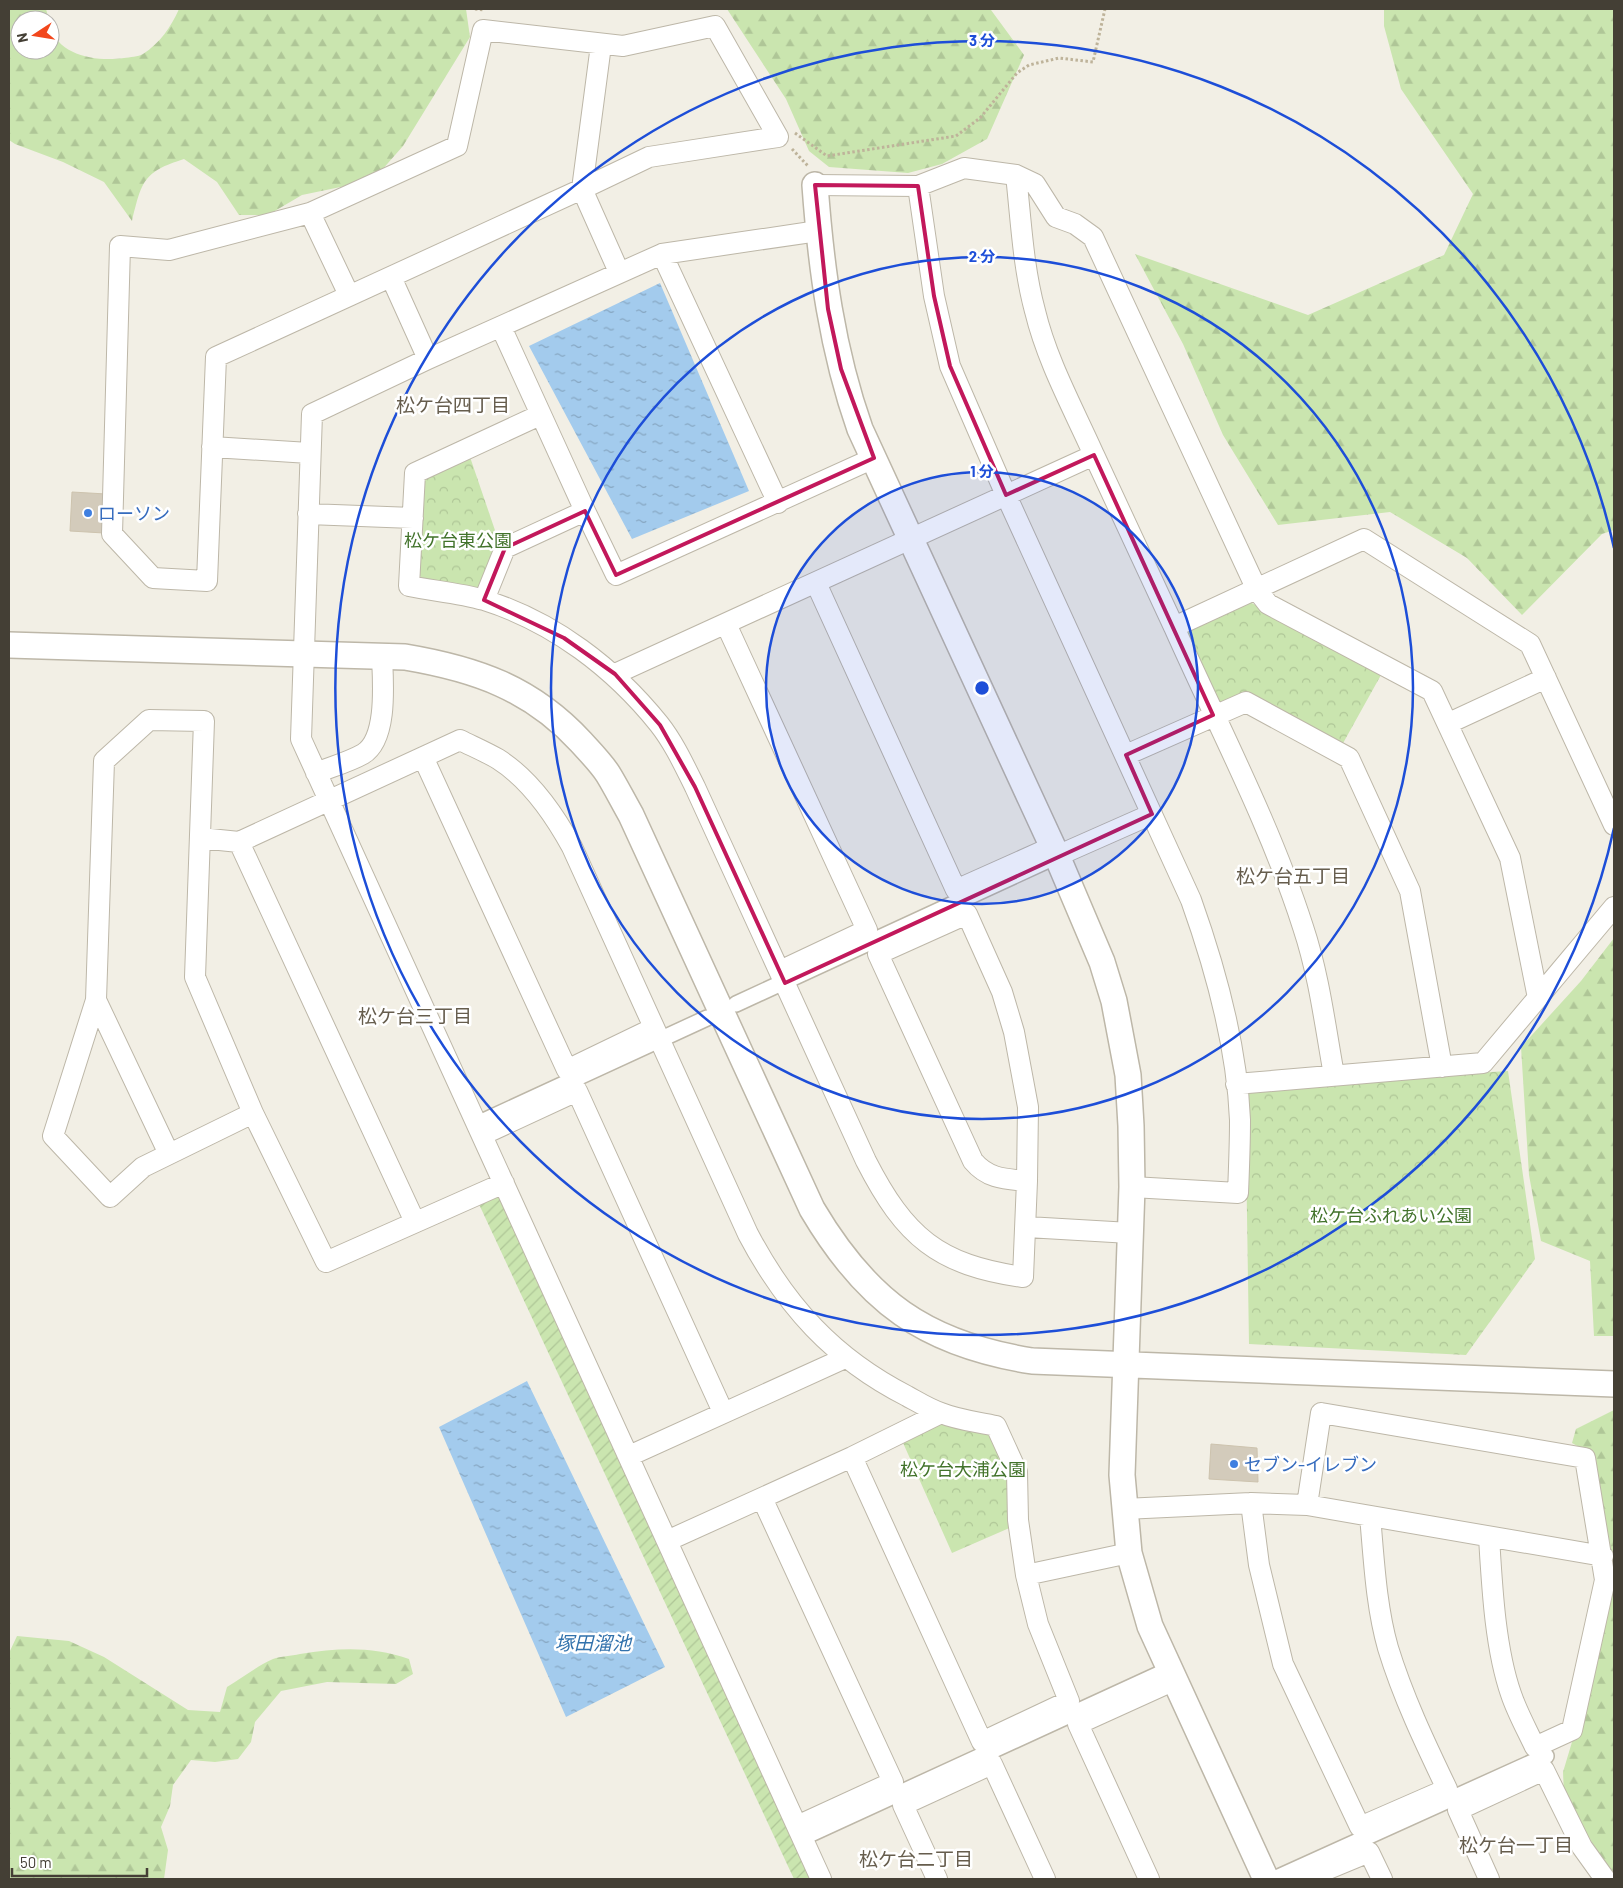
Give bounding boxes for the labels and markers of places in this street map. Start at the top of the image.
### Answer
place label: ローソン [98,502,170,524]
marker: ローソン [82,507,94,519]
centre of rings [973,679,991,697]
place label: セブン-イレブン [1244,1453,1377,1475]
marker: セブン-イレブン [1228,1458,1240,1470]

